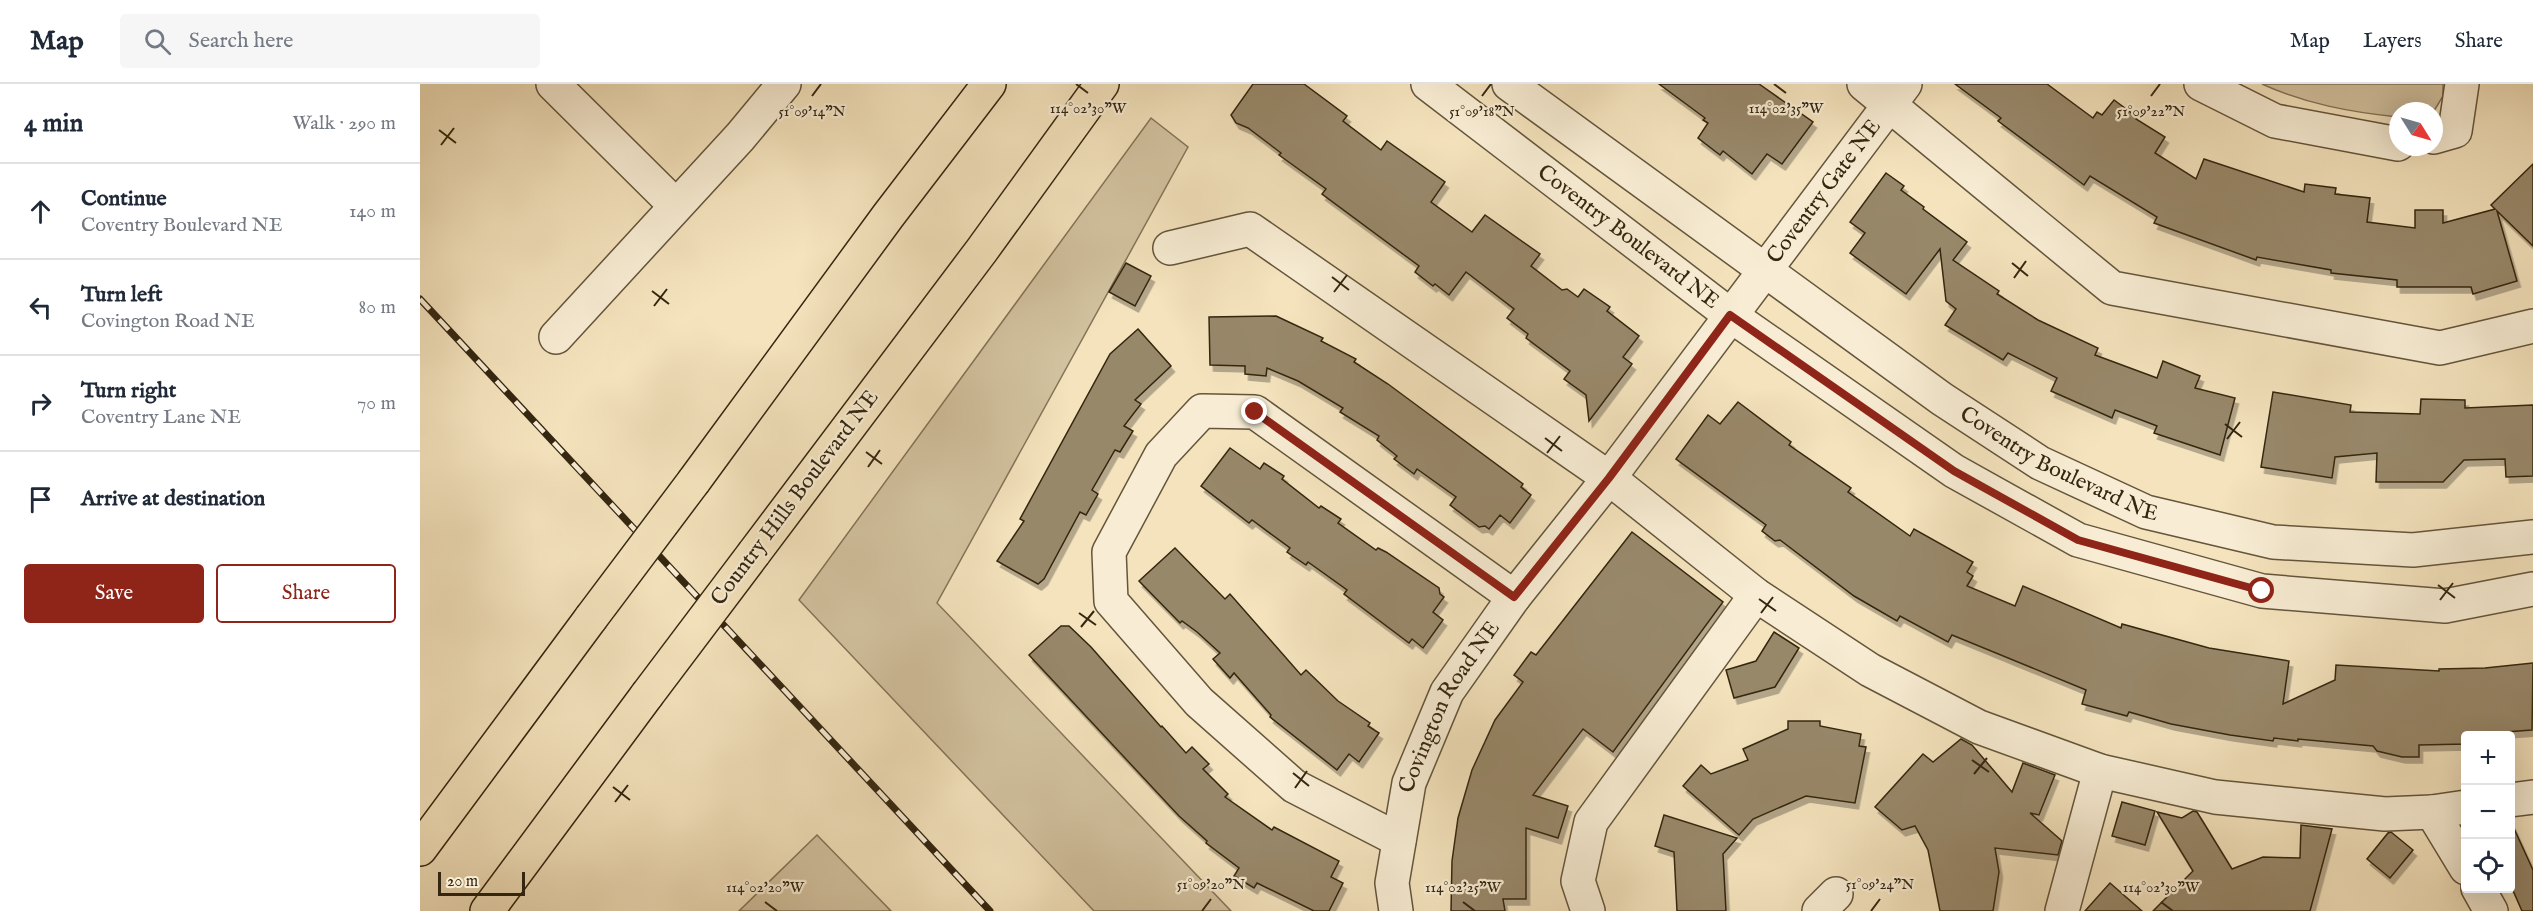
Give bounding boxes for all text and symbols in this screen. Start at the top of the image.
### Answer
search box [120,14,540,68]
text: Map [30,24,84,59]
icon: search [141,25,174,58]
text: Search here [189,27,293,55]
text: Map [2290,28,2330,55]
text: Layers [2363,28,2422,55]
text: Share [2455,28,2503,55]
text: 114°02'30"W [1050,99,1127,118]
text: 114°02'35"W [1749,99,1824,118]
text: 51°09'14"N [778,102,846,121]
text: 51°09'18"N [1449,102,1515,121]
text: 51°09'22"N [2117,102,2185,121]
north arrow [2389,102,2443,156]
text: 4 min [24,107,83,140]
text: Walk · 290 m [292,111,396,136]
street label: Coventry Gate NE [1761,114,1888,270]
street label: Coventry Boulevard NE [1531,159,1725,316]
text: Continue [81,185,167,213]
icon: ahead [24,195,57,228]
text: 140 m [349,199,396,224]
text: Coventry Boulevard NE [81,213,283,238]
text: Turn left [81,281,163,309]
icon: left [24,291,57,324]
text: 80 m [359,295,396,320]
text: Covington Road NE [81,309,255,334]
text: Turn right [81,377,176,405]
street label: Country Hills Boulevard NE [705,385,885,611]
icon: right [24,387,57,420]
text: 70 m [357,391,396,416]
route end [1241,398,1267,424]
street label: Coventry Boulevard NE [1954,400,2161,528]
text: Coventry Lane NE [81,405,241,430]
icon: arrive [24,483,57,516]
text: Arrive at destination [81,485,265,513]
button: Save [24,564,204,623]
button: Share [216,564,396,623]
route start [2248,577,2274,603]
street label: Covington Road NE [1394,616,1507,795]
map controls [2461,731,2515,893]
button: + [2461,731,2515,785]
button: − [2461,785,2515,839]
button: locate [2461,839,2515,893]
scale bar [438,869,525,896]
text: 20 m [447,872,478,892]
text: 51°09'20"N [1177,875,1245,894]
text: 51°09'24"N [1846,875,1914,894]
text: 114°02'20"W [726,878,805,897]
text: 114°02'25"W [1425,878,1502,897]
text: 114°02'30"W [2123,878,2200,897]

